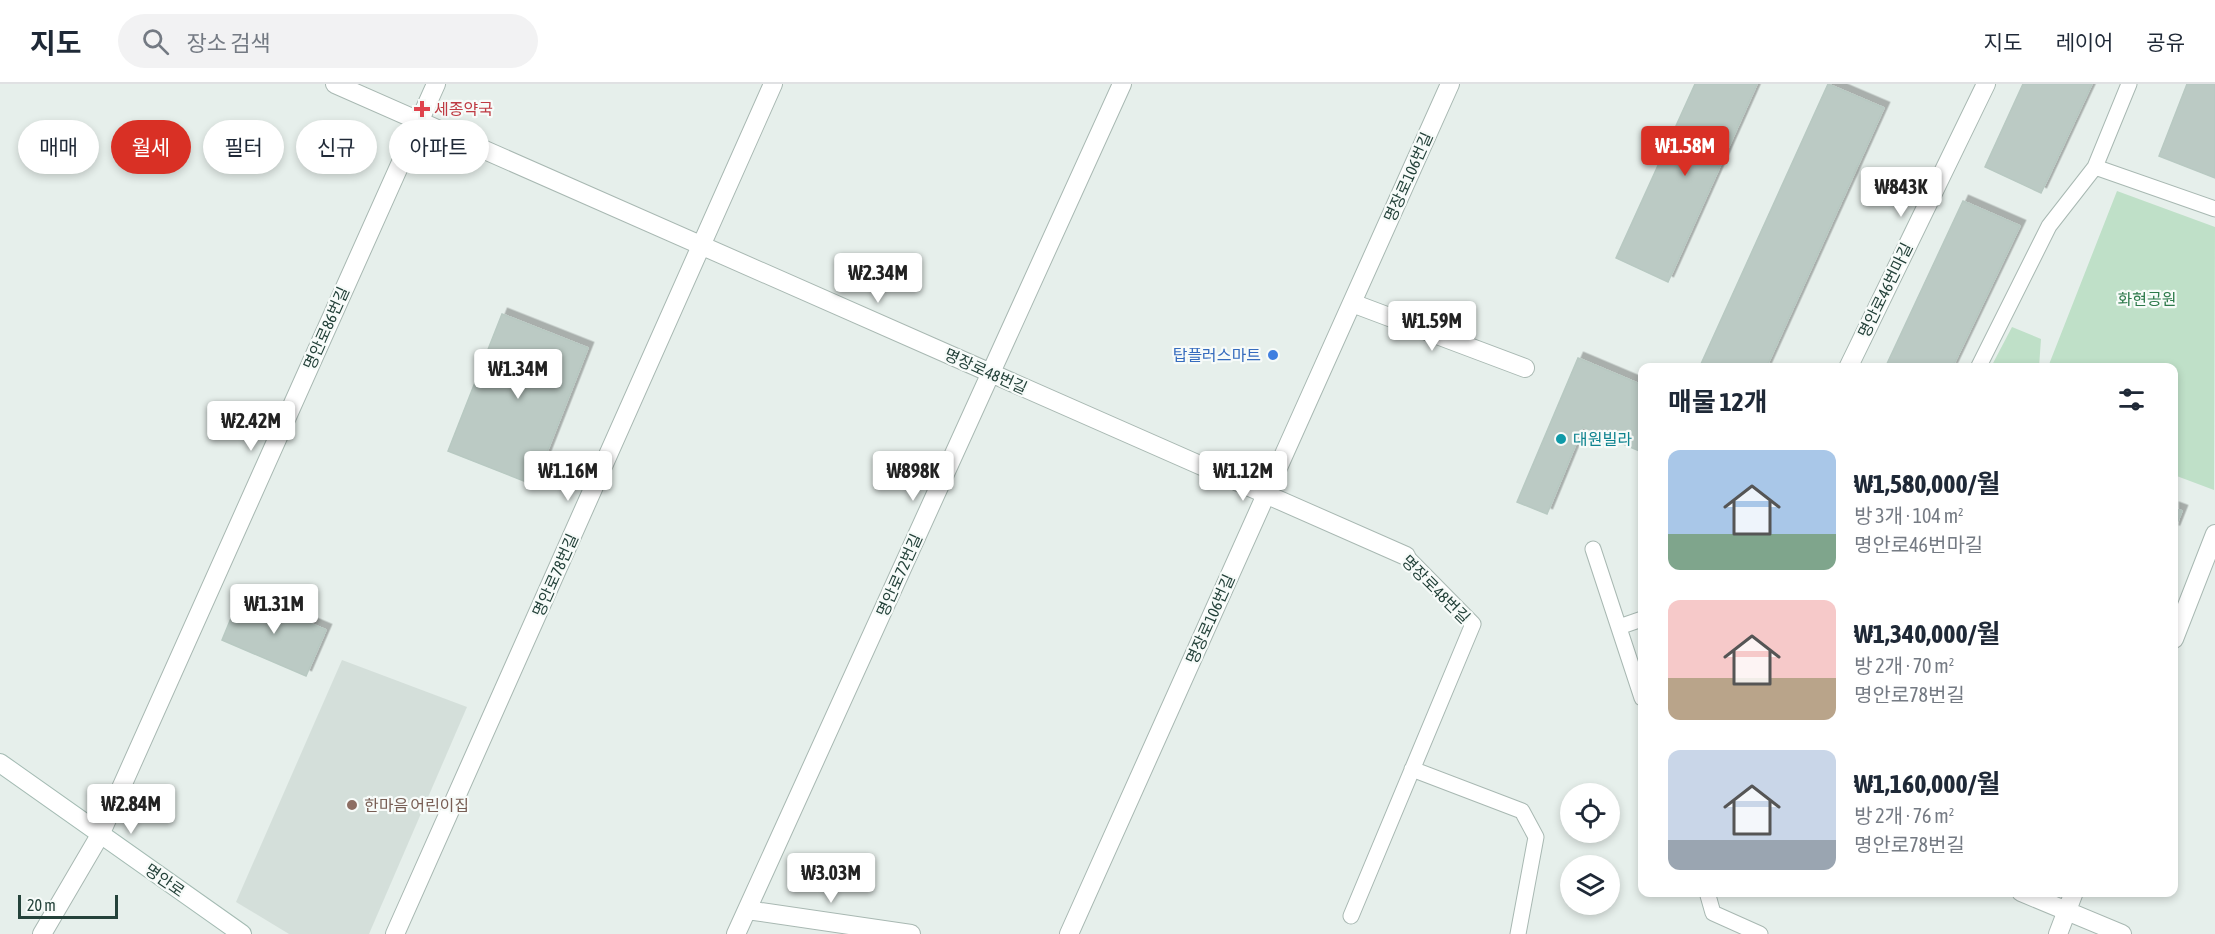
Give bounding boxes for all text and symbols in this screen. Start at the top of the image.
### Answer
search box [118,14,538,68]
icon: search [139,25,172,58]
text: 지도 [30,27,82,59]
text: 장소 검색 [187,30,271,56]
text: 지도 [1984,30,2022,54]
text: 레이어 [2055,30,2113,54]
text: 공유 [2146,30,2185,54]
place label: 세종약국 [434,100,493,118]
marker: 세종약국 [415,102,429,116]
chip: 매매 [18,120,99,174]
chip: 월세 [111,120,191,174]
chip: 필터 [203,120,284,174]
chip: 신규 [296,120,377,174]
chip: 아파트 [389,120,489,174]
pin: ₩1.58M [1636,126,1734,177]
street label: 명장로106번길 [1380,129,1436,225]
text: ₩1.58M [1655,134,1715,157]
pin: ₩843K [1859,167,1943,218]
text: ₩843K [1875,175,1927,198]
street label: 명안로46번마길 [1854,240,1916,340]
pin: ₩2.34M [829,253,927,304]
text: ₩2.34M [848,261,908,284]
street label: 명안로86번길 [300,284,352,372]
park label: 화현공원 [2118,290,2176,308]
pin: ₩1.59M [1383,301,1481,352]
text: ₩1.59M [1402,309,1462,332]
street label: 명장로48번길 [942,345,1030,397]
place label: 탑플러스마트 [1173,346,1261,364]
marker: 탑플러스마트 [1266,348,1280,362]
pin: ₩1.34M [469,349,567,400]
text: ₩1.34M [488,357,548,380]
icon: filters [2115,383,2148,416]
text: 매물 12개 [1668,387,1768,417]
pin: ₩2.42M [202,401,300,452]
text: ₩2.42M [221,409,281,432]
place label: 대원빌라 [1573,430,1632,448]
marker: 대원빌라 [1554,432,1568,446]
pin: ₩1.16M [519,451,617,502]
pin: ₩898K [871,451,955,502]
pin: ₩1.12M [1194,451,1292,502]
text: ₩1.16M [538,459,598,482]
text: ₩898K [887,459,939,482]
text: ₩1.12M [1213,459,1273,482]
text: ₩1,580,000/월 [1854,469,2000,499]
icon: home [1716,474,1788,546]
text: 방 3개 · 104 m² [1854,504,1964,527]
street label: 명안로78번길 [529,531,581,619]
street label: 명안로72번길 [873,531,925,619]
text: 명안로46번마길 [1854,533,1983,556]
street label: 명장로48번길 [1398,551,1474,627]
street label: 명장로106번길 [1182,571,1238,667]
pin: ₩1.31M [225,584,323,635]
text: ₩1.31M [244,592,304,615]
text: ₩1,340,000/월 [1854,619,2000,649]
icon: home [1716,624,1788,696]
text: 방 2개 · 70 m² [1854,654,1954,677]
text: 명안로78번길 [1854,683,1965,706]
text: ₩1,160,000/월 [1854,769,2000,799]
icon: home [1716,774,1788,846]
map controls [1560,783,1620,915]
button: locate [1560,783,1620,843]
pin: ₩2.84M [82,784,180,835]
text: ₩2.84M [101,792,161,815]
place label: 한마음 어린이집 [364,796,469,814]
marker: 한마음 어린이집 [345,798,359,812]
text: 방 2개 · 76 m² [1854,804,1954,827]
text: 명안로78번길 [1854,833,1965,856]
pin: ₩3.03M [782,853,880,904]
button: layers [1560,855,1620,915]
street label: 명안로 [142,860,188,900]
text: ₩3.03M [801,861,861,884]
scale bar [18,892,118,920]
text: 20 m [27,896,56,914]

